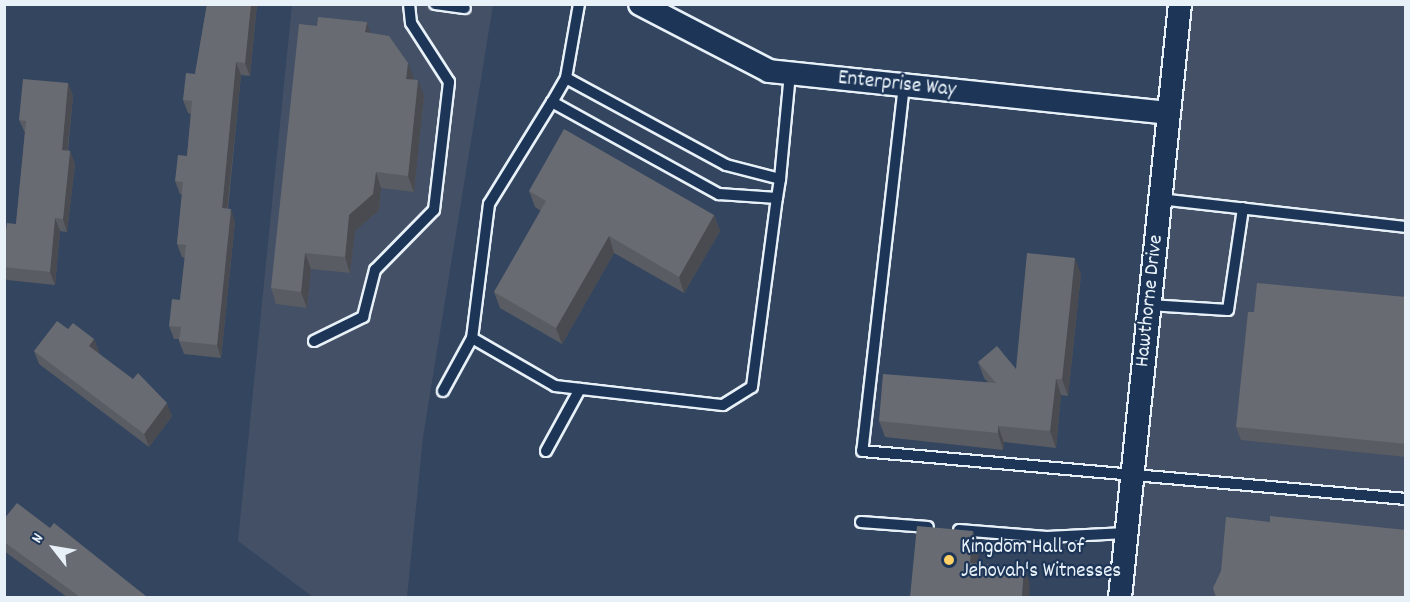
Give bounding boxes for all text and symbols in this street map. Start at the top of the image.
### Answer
street label: Enterprise Way [837,66,957,104]
street label: Hawthorne Drive [1131,234,1169,368]
north arrow [24,518,84,578]
text: N [26,529,50,548]
place label: Kingdom Hall of Jehovah's Witnesses [961,535,1121,585]
marker: Kingdom Hall of Jehovah's Witnesses [942,553,956,567]

